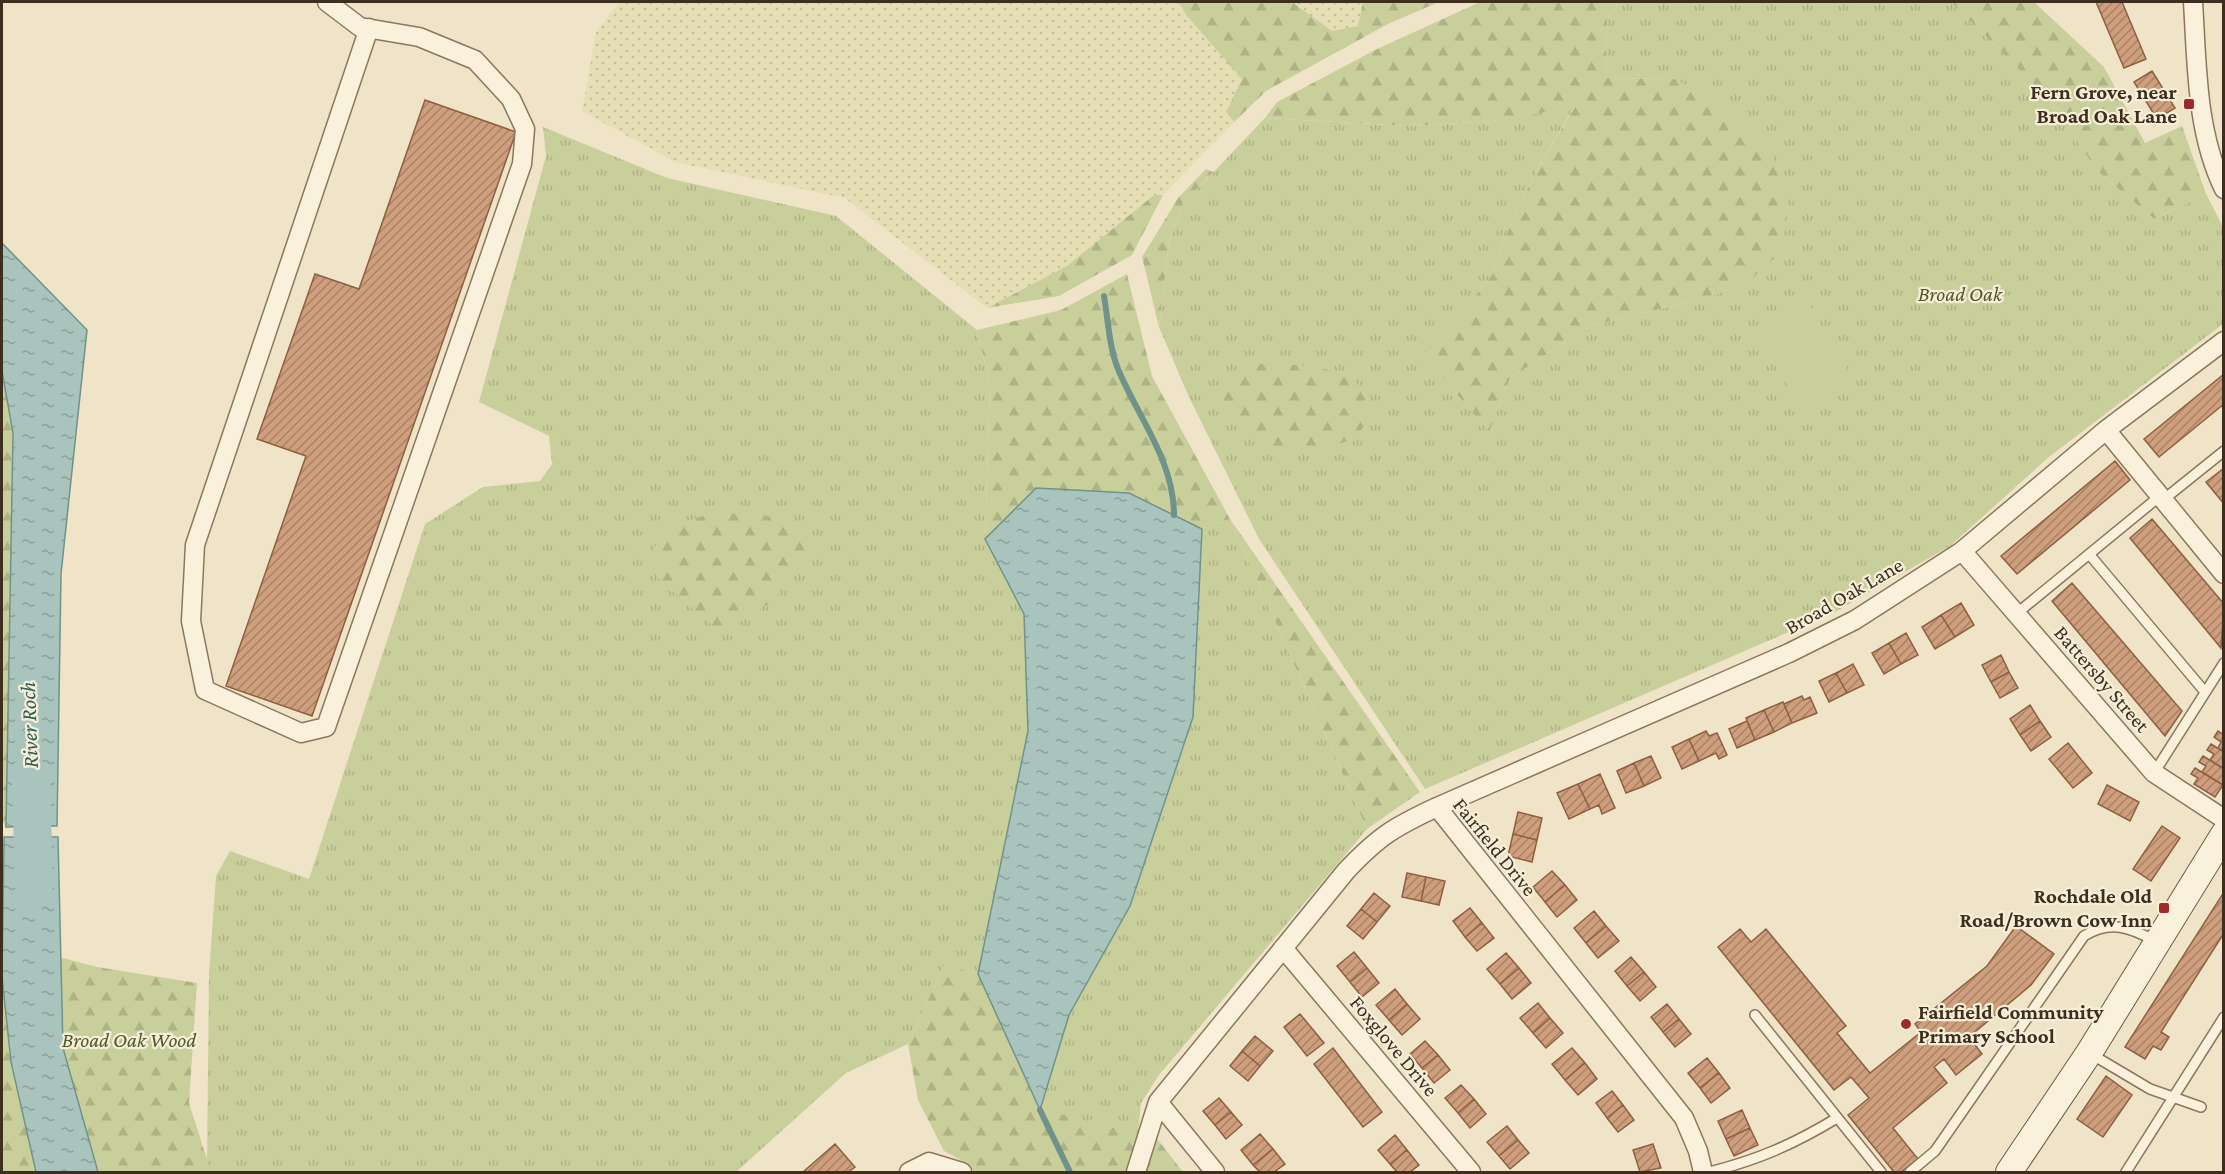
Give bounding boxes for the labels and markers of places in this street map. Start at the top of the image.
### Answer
place label: Fern Grove, near Broad Oak Lane [2030,80,2178,128]
marker: Fern Grove, near Broad Oak Lane [2182,97,2196,111]
place label: Rochdale Old Road/Brown Cow Inn [1959,884,2153,932]
marker: Rochdale Old Road/Brown Cow Inn [2157,901,2171,915]
place label: Fairfield Community Primary School [1918,1000,2104,1048]
marker: Fairfield Community Primary School [1899,1017,1913,1031]

